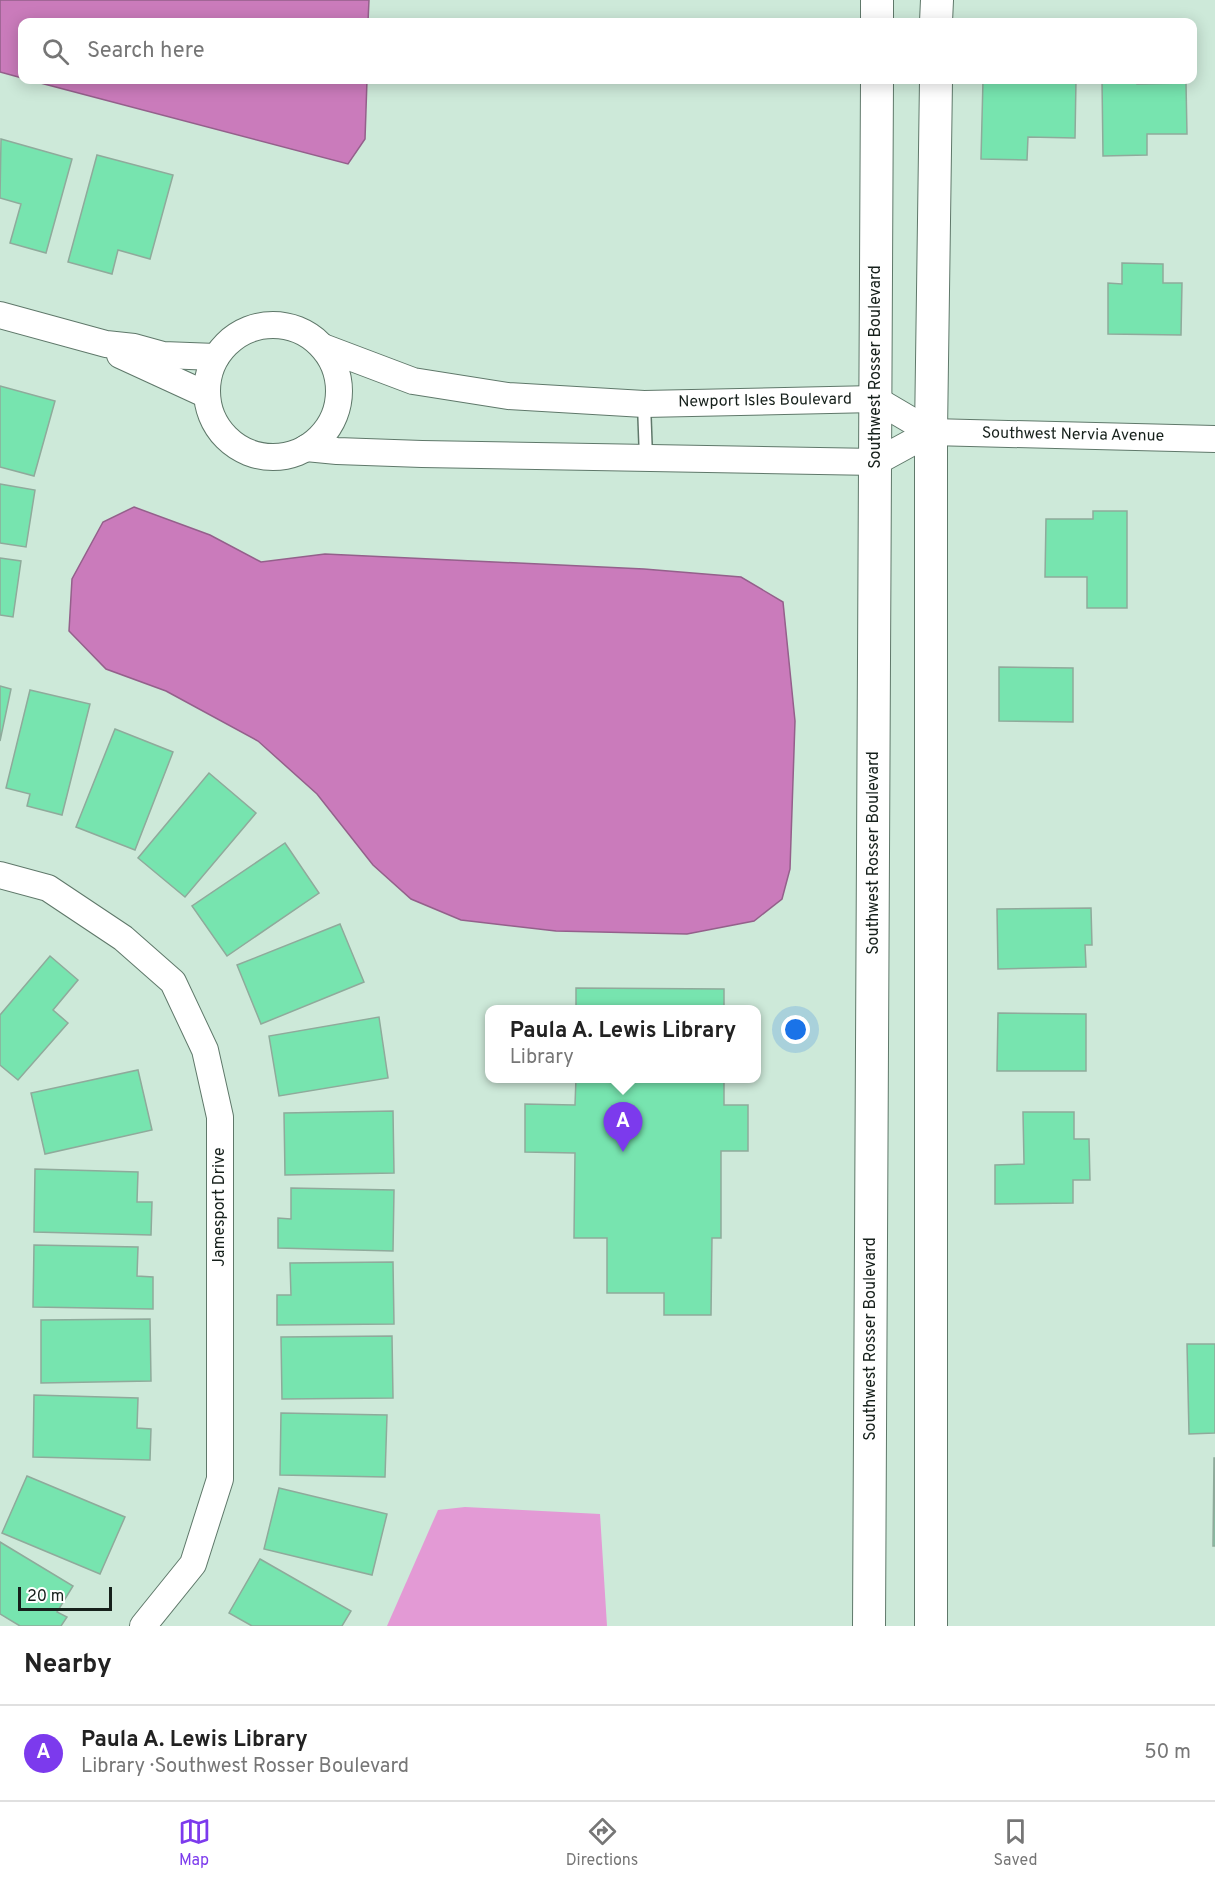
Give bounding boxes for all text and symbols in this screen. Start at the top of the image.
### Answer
search box [18,18,1197,84]
icon: search [39,35,72,68]
text: Search here [87,38,205,65]
street label: Southwest Rosser Boulevard [866,265,886,469]
street label: Newport Isles Boulevard [678,389,852,413]
street label: Southwest Nervia Avenue [982,423,1164,447]
street label: Southwest Rosser Boulevard [864,751,884,955]
popup [485,1005,761,1083]
your location [781,1015,810,1044]
text: Paula A. Lewis Library [510,1018,736,1045]
text: Library [510,1045,574,1071]
pin: A [604,1102,642,1152]
street label: Jamesport Drive [210,1147,230,1267]
street label: Southwest Rosser Boulevard [861,1237,881,1441]
scale bar [18,1584,112,1612]
text: 20 m [27,1587,64,1607]
text: Nearby [24,1649,112,1682]
text: Paula A. Lewis Library [81,1727,308,1754]
text: A [36,1740,51,1766]
text: 50 m [1144,1740,1191,1766]
text: Library · Southwest Rosser Boulevard [81,1754,409,1780]
tab: Map [178,1815,211,1871]
tab: Directions [566,1815,638,1871]
tab: Saved [993,1815,1037,1871]

